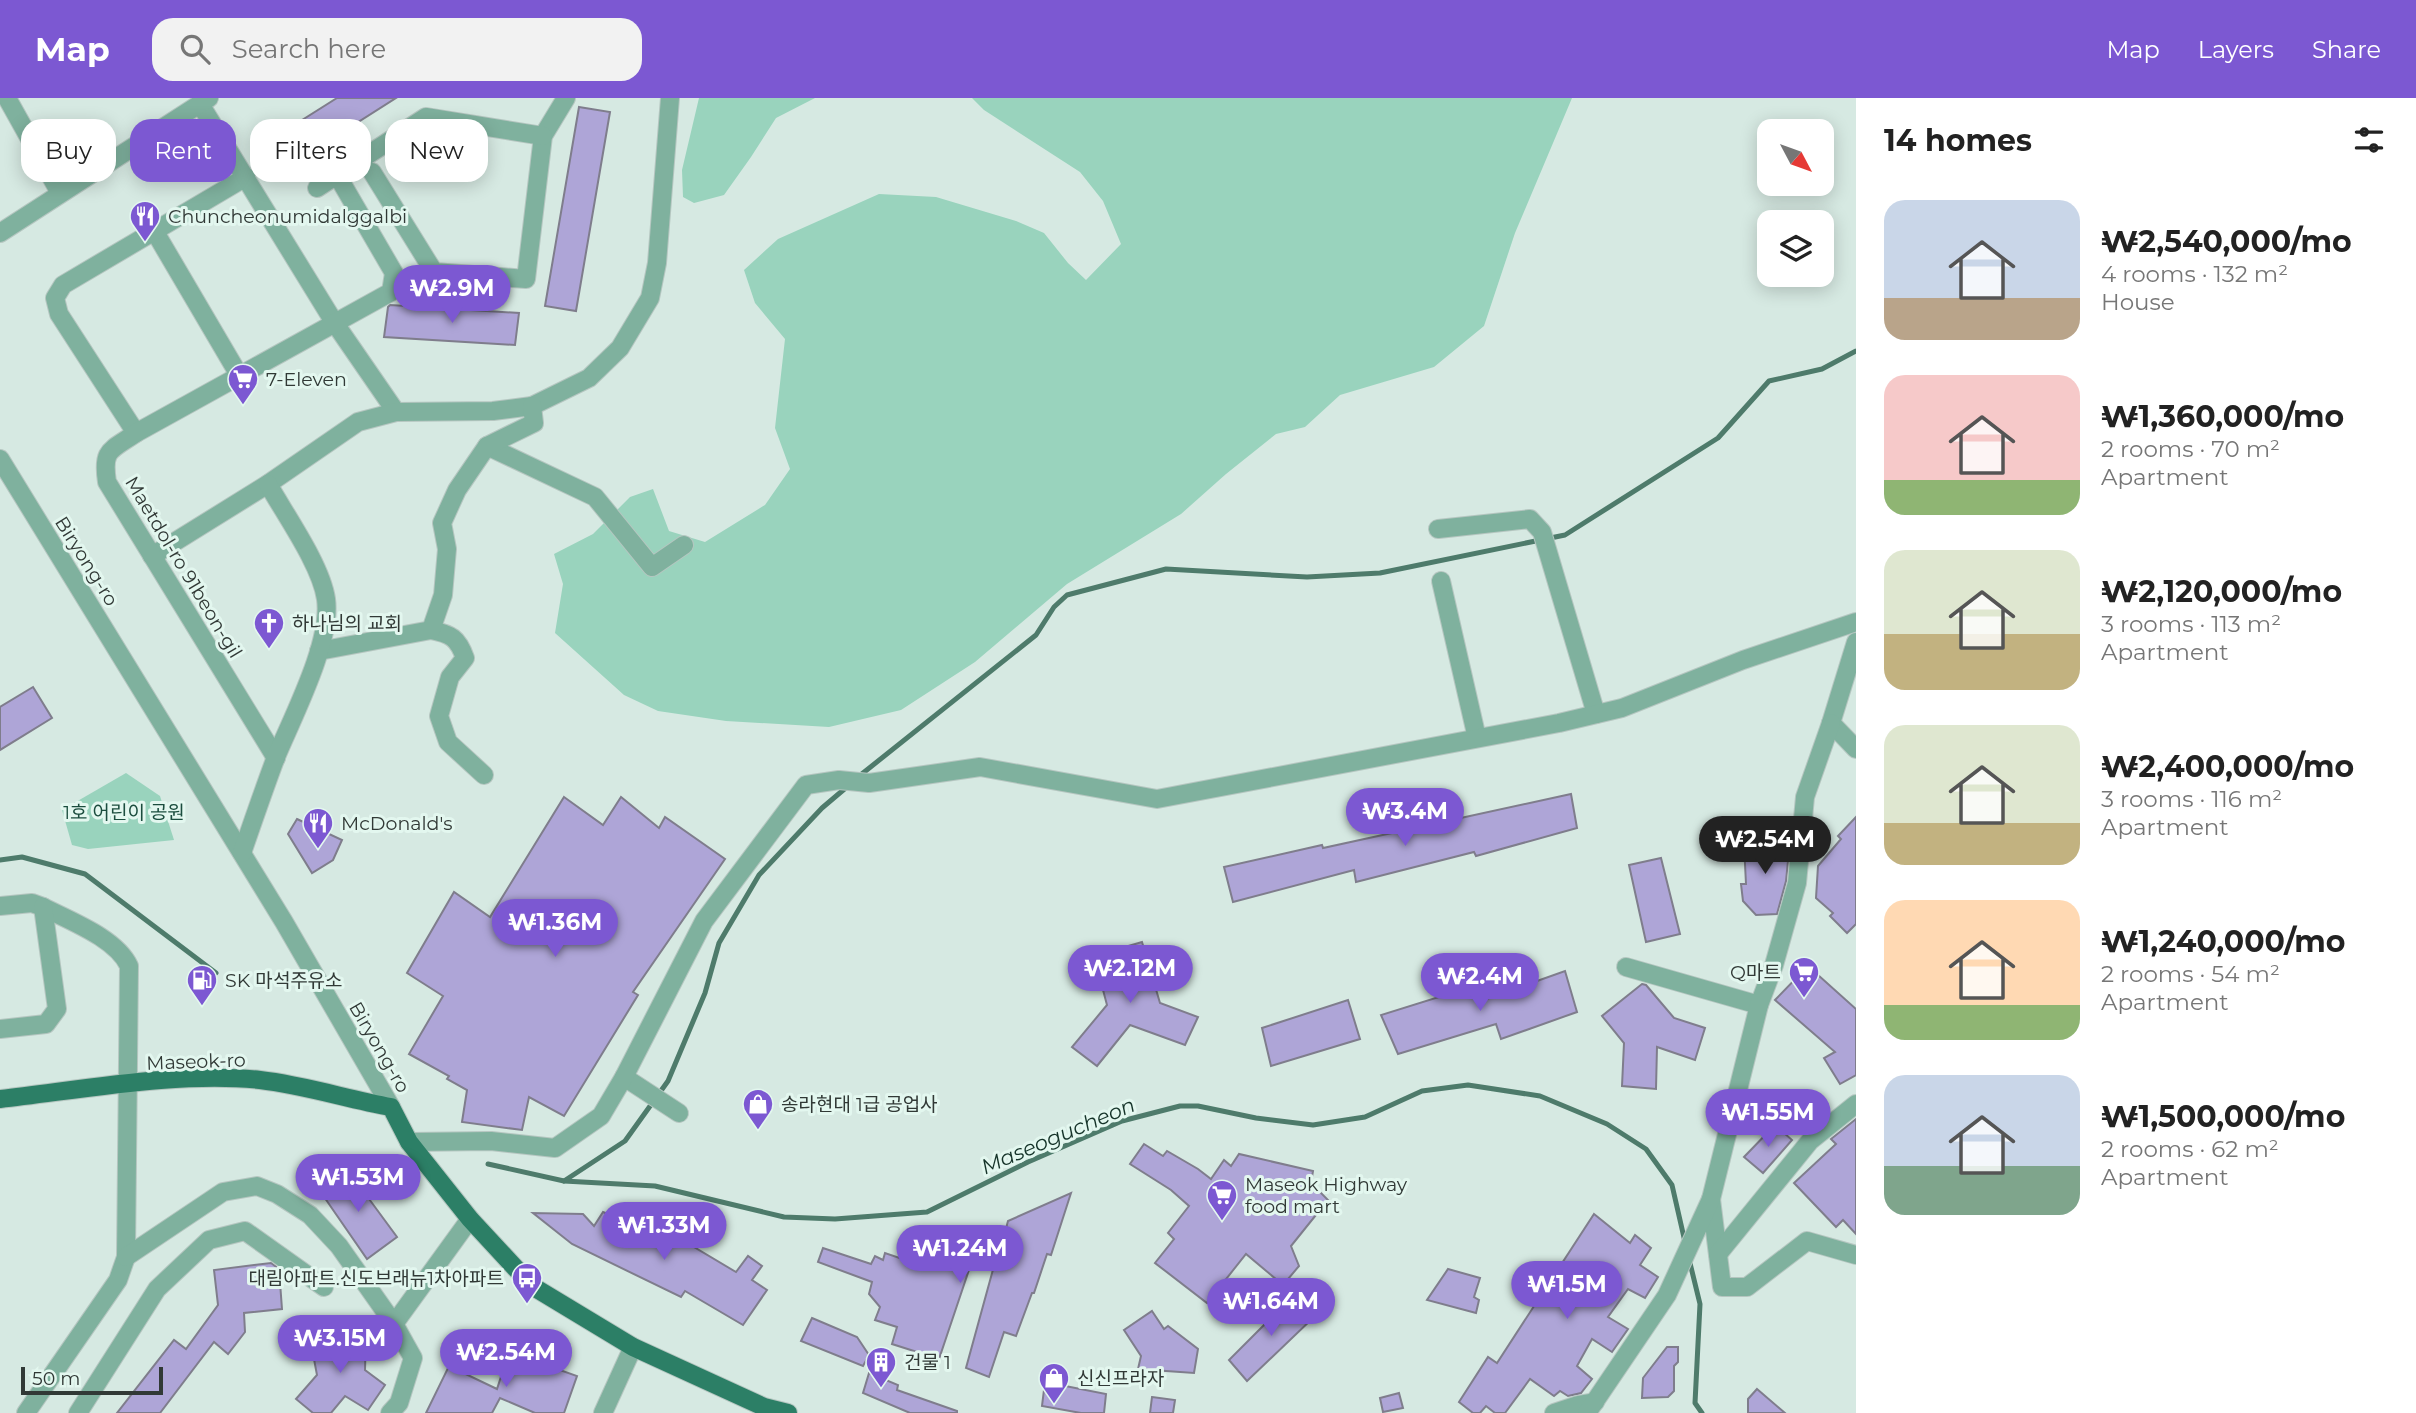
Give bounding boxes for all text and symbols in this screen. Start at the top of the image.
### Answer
search box [152,18,642,81]
text: Map [35,29,110,69]
icon: search [176,30,214,68]
text: Search here [232,33,386,65]
text: Map [2106,35,2160,64]
text: Layers [2198,35,2274,64]
text: Share [2312,35,2381,64]
chip: Buy [21,119,116,182]
chip: Rent [130,119,236,182]
chip: Filters [250,119,371,182]
chip: New [385,119,488,182]
north arrow [1757,119,1834,196]
map controls [1757,119,1834,287]
icon: filters [2350,121,2388,159]
text: 14 homes [1884,122,2032,159]
restaurant icon: Chuncheonumidalggalbi [128,199,162,243]
place label: Chuncheonumidalggalbi [168,205,407,228]
button: layers [1757,210,1834,287]
text: ₩2,540,000/mo [2101,223,2352,260]
icon: home [1940,228,2024,312]
text: 4 rooms · 132 m² [2101,260,2288,288]
pin: ₩2.9M [403,266,501,325]
text: ₩2.9M [410,274,494,302]
text: House [2101,288,2175,316]
supermarket icon: 7-Eleven [226,362,260,406]
place label: 7-Eleven [266,368,347,391]
text: ₩1,360,000/mo [2101,398,2344,435]
icon: home [1940,403,2024,487]
text: 2 rooms · 70 m² [2101,435,2280,463]
text: Apartment [2101,463,2229,491]
street label: Maetdol-ro 91beon-gil [120,472,247,662]
street label: Biryong-ro [50,512,123,610]
text: ₩2,120,000/mo [2101,573,2342,610]
icon: home [1940,578,2024,662]
church icon: 하나님의 교회 [252,606,286,650]
text: 3 rooms · 113 m² [2101,610,2281,638]
place label: 하나님의 교회 [292,612,402,635]
text: Apartment [2101,638,2229,666]
text: ₩2,400,000/mo [2101,748,2354,785]
icon: home [1940,753,2024,837]
text: 3 rooms · 116 m² [2101,785,2282,813]
pin: ₩3.4M [1356,788,1454,848]
text: ₩3.4M [1362,797,1448,825]
park label: 1호 어린이 공원 [63,801,185,824]
restaurant icon: McDonald's [301,806,335,850]
place label: McDonald's [341,812,453,835]
text: Apartment [2101,813,2229,841]
pin: ₩2.54M [1708,816,1822,876]
text: ₩2.54M [1715,825,1815,853]
pin: ₩1.36M [498,900,612,959]
text: ₩1.36M [508,908,602,936]
text: ₩1,240,000/mo [2101,923,2345,960]
icon: home [1940,928,2024,1012]
pin: ₩2.12M [1073,946,1187,1005]
text: ₩2.12M [1084,954,1176,982]
pin: ₩2.4M [1431,954,1529,1013]
supermarket icon: Q마트 [1787,955,1821,999]
text: 2 rooms · 54 m² [2101,960,2280,988]
place label: Q마트 [1730,961,1781,984]
text: ₩2.4M [1437,962,1523,990]
fuel station icon: SK 마석주유소 [185,963,219,1007]
place label: SK 마석주유소 [225,969,343,992]
text: Apartment [2101,988,2229,1016]
street label: Biryong-ro [344,998,415,1097]
street label: Maseok-ro [146,1048,246,1075]
shop icon: 송라현대 1급 공업사 [741,1087,775,1131]
pin: ₩1.55M [1711,1090,1825,1149]
water label: Maseogucheon [977,1092,1139,1179]
place label: 송라현대 1급 공업사 [781,1093,938,1116]
text: ₩1.55M [1722,1098,1814,1126]
text: ₩1,500,000/mo [2101,1098,2345,1135]
icon: home [1940,1103,2024,1187]
text: 2 rooms · 62 m² [2101,1135,2279,1163]
pin: ₩1.53M [301,1154,415,1214]
text: ₩1.53M [312,1163,404,1191]
text: Apartment [2101,1163,2229,1191]
place label: Maseok Highway food mart [1245,1173,1408,1218]
supermarket icon: Maseok Highway food mart [1205,1178,1239,1222]
pin: ₩1.33M [607,1202,721,1262]
text: ₩1.33M [617,1211,711,1239]
pin: ₩1.24M [903,1226,1017,1285]
text: ₩1.24M [912,1234,1008,1262]
bus stop icon: 대림아파트.신도브래뉴1차아파트 [510,1261,544,1305]
pin: ₩1.5M [1518,1262,1616,1321]
place label: 대림아파트.신도브래뉴1차아파트 [248,1267,504,1290]
text: ₩1.5M [1527,1270,1607,1298]
pin: ₩1.64M [1214,1278,1328,1338]
text: ₩1.64M [1223,1287,1319,1315]
pin: ₩3.15M [283,1316,397,1375]
text: ₩3.15M [294,1324,386,1352]
pin: ₩2.54M [449,1330,563,1389]
text: ₩2.54M [456,1338,556,1366]
building icon: 건물 1 [864,1345,898,1389]
place label: 건물 1 [904,1351,951,1374]
shop icon: 신신프라자 [1037,1361,1071,1405]
scale bar [21,1364,163,1396]
text: 50 m [32,1367,80,1390]
place label: 신신프라자 [1077,1367,1164,1390]

